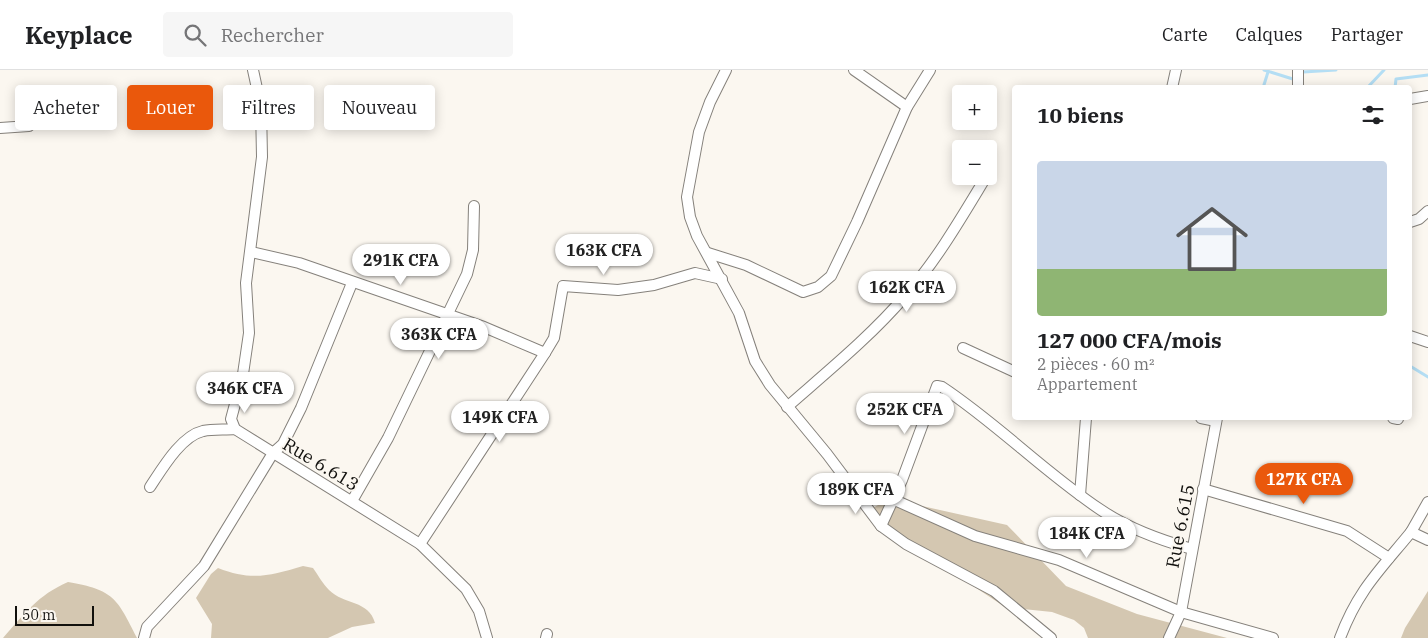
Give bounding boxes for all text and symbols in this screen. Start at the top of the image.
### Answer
search box [163,12,513,57]
text: Keyplace [25,19,133,51]
icon: search [181,21,209,49]
text: Rechercher [221,23,324,47]
text: Carte [1162,23,1208,46]
text: Calques [1236,23,1303,46]
text: Partager [1331,23,1403,46]
chip: Acheter [15,85,117,130]
chip: Louer [127,85,213,130]
chip: Filtres [223,85,314,130]
chip: Nouveau [324,85,435,130]
map controls [952,85,997,185]
button: + [952,85,997,130]
text: 10 biens [1037,101,1124,129]
icon: filters [1359,101,1387,129]
button: − [952,140,997,185]
icon: home [1167,194,1257,284]
pin: 163K CFA [552,234,656,276]
text: 163K CFA [566,240,642,260]
pin: 291K CFA [349,244,453,286]
text: 291K CFA [363,250,439,270]
pin: 162K CFA [855,270,959,313]
text: 162K CFA [869,277,945,297]
pin: 363K CFA [387,318,491,360]
text: 363K CFA [401,324,477,344]
text: 127 000 CFA/mois [1037,326,1222,354]
text: 2 pièces · 60 m² [1037,354,1155,374]
pin: 346K CFA [193,372,297,414]
text: Appartement [1037,374,1138,394]
text: 346K CFA [207,378,283,398]
pin: 252K CFA [853,392,957,435]
text: 252K CFA [867,399,943,419]
pin: 149K CFA [448,400,552,443]
text: 149K CFA [462,407,538,427]
street label: Rue 6.613 [279,432,363,496]
pin: 127K CFA [1252,462,1356,505]
text: 127K CFA [1266,469,1342,489]
pin: 189K CFA [804,472,908,515]
text: 189K CFA [818,479,894,499]
street label: Rue 6.615 [1161,482,1199,570]
pin: 184K CFA [1035,516,1139,559]
text: 184K CFA [1049,523,1125,543]
scale bar [15,603,94,626]
text: 50 m [22,606,55,624]

